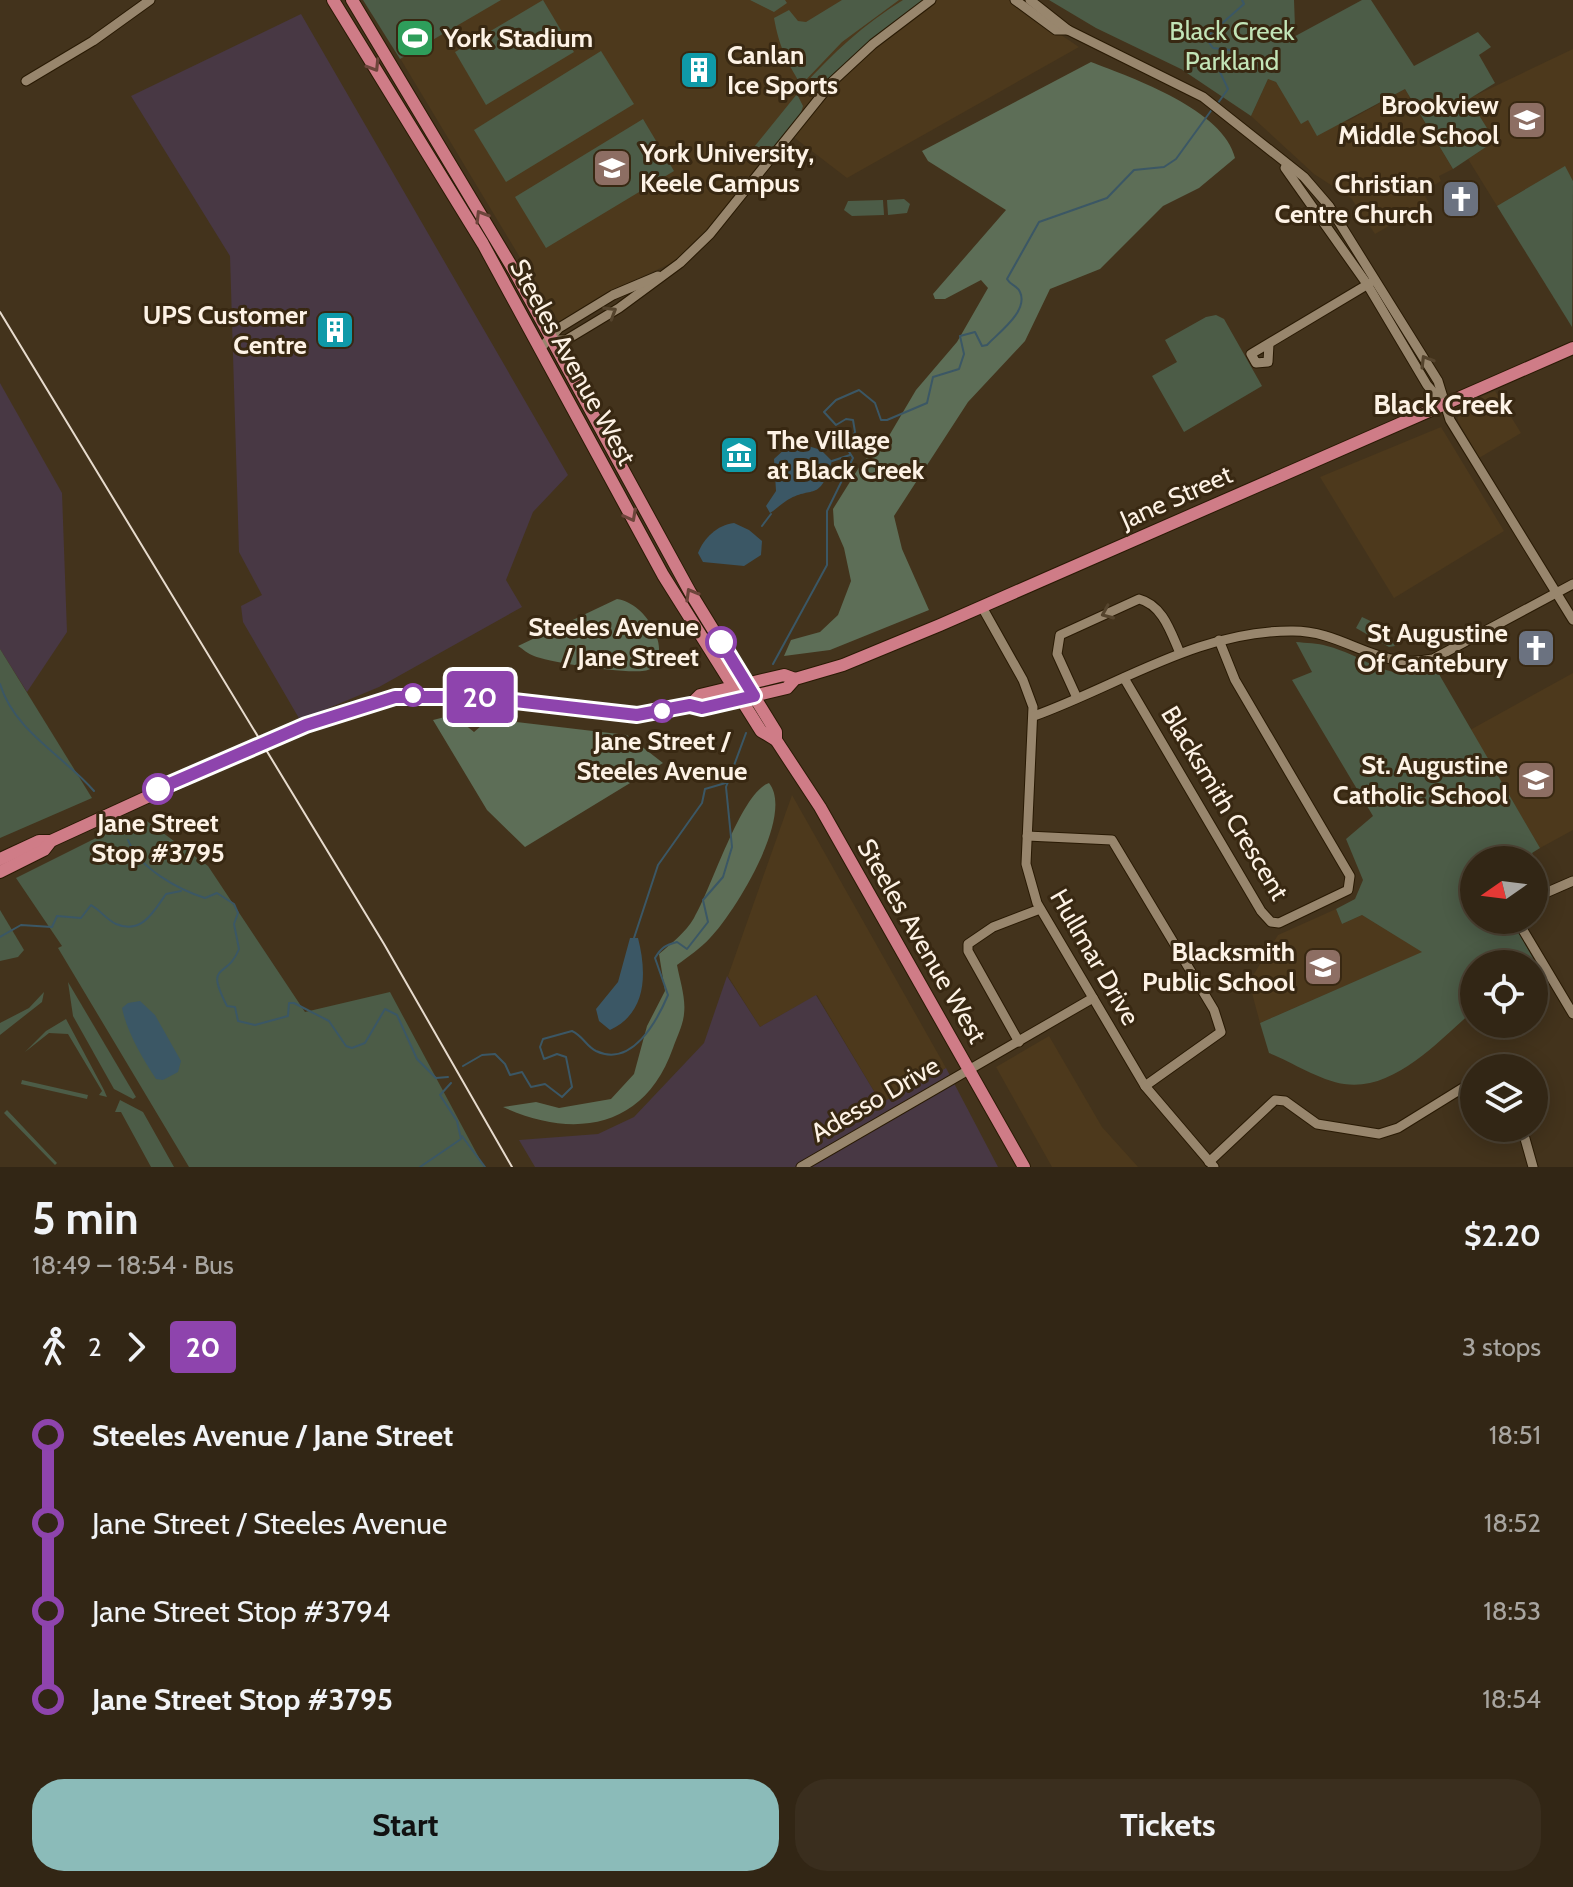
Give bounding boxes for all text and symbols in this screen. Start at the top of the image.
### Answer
park label: Black Creek Parkland [1169,15,1295,77]
sports icon: York Stadium [394,17,436,59]
place label: York Stadium [442,22,593,54]
place label: Canlan Ice Sports [727,39,838,101]
building icon: Canlan Ice Sports [678,49,720,91]
one-way arrow [364,58,379,72]
place label: Brookview Middle School [1338,89,1499,151]
school or university icon: Brookview Middle School [1506,99,1548,141]
place label: York University, Keele Campus [639,137,814,199]
school or university icon: York University, Keele Campus [591,147,633,189]
place label: Christian Centre Church [1274,168,1433,230]
church icon: Christian Centre Church [1440,178,1482,220]
one-way arrow [475,210,491,225]
street label: Steeles Avenue West [503,253,643,471]
place label: UPS Customer Centre [143,299,307,361]
one-way arrow [603,307,617,322]
building icon: UPS Customer Centre [314,309,356,351]
one-way arrow [1421,355,1436,370]
district label: Black Creek [1373,387,1513,421]
place label: The Village at Black Creek [767,424,925,486]
museum icon: The Village at Black Creek [718,434,760,476]
street label: Jane Street [1114,458,1237,536]
one-way arrow [622,507,637,522]
one-way arrow [686,588,701,603]
one-way arrow [1101,603,1115,619]
place label: Steeles Avenue / Jane Street [528,611,699,673]
place label: St Augustine Of Cantebury [1357,617,1508,679]
marker: Steeles Avenue / Jane Street [706,627,736,657]
church icon: St Augustine Of Cantebury [1515,627,1557,669]
line badge: 20 [444,671,516,723]
text: 20 [463,680,497,714]
unlabelled marker [402,684,424,706]
marker: Jane Street / Steeles Avenue [651,700,673,722]
street label: Blacksmith Crescent [1154,700,1296,906]
place label: Jane Street / Steeles Avenue [577,725,747,787]
place label: St. Augustine Catholic School [1333,749,1508,811]
school or university icon: St. Augustine Catholic School [1515,759,1557,801]
marker: Jane Street Stop #3795 [143,774,173,804]
place label: Jane Street Stop #3795 [91,807,225,869]
street label: Steeles Avenue West [850,833,994,1049]
north arrow [1460,846,1548,934]
map controls [1460,846,1548,1142]
street label: Hullmar Drive [1043,883,1147,1031]
place label: Blacksmith Public School [1142,936,1295,998]
school or university icon: Blacksmith Public School [1302,946,1344,988]
button: locate [1460,950,1548,1038]
street label: Adesso Drive [805,1049,945,1149]
button: layers [1460,1054,1548,1142]
text: 5 min [32,1192,139,1245]
text: $2.20 [1464,1217,1541,1254]
text: 18:49 – 18:54 · Bus [32,1249,234,1281]
icon: walk [32,1325,76,1369]
icon: forward [114,1325,158,1369]
text: 20 [186,1330,220,1364]
text: 2 [88,1331,102,1363]
text: 3 stops [1462,1331,1541,1363]
text: Steeles Avenue / Jane Street [92,1417,453,1454]
text: 18:51 [1489,1419,1541,1451]
text: Jane Street / Steeles Avenue [92,1505,447,1542]
text: 18:52 [1484,1507,1541,1539]
text: Jane Street Stop #3794 [92,1593,390,1630]
text: 18:53 [1483,1595,1541,1627]
text: Jane Street Stop #3795 [92,1681,393,1718]
text: 18:54 [1482,1683,1541,1715]
button: Start [32,1779,779,1871]
button: Tickets [795,1779,1541,1871]

